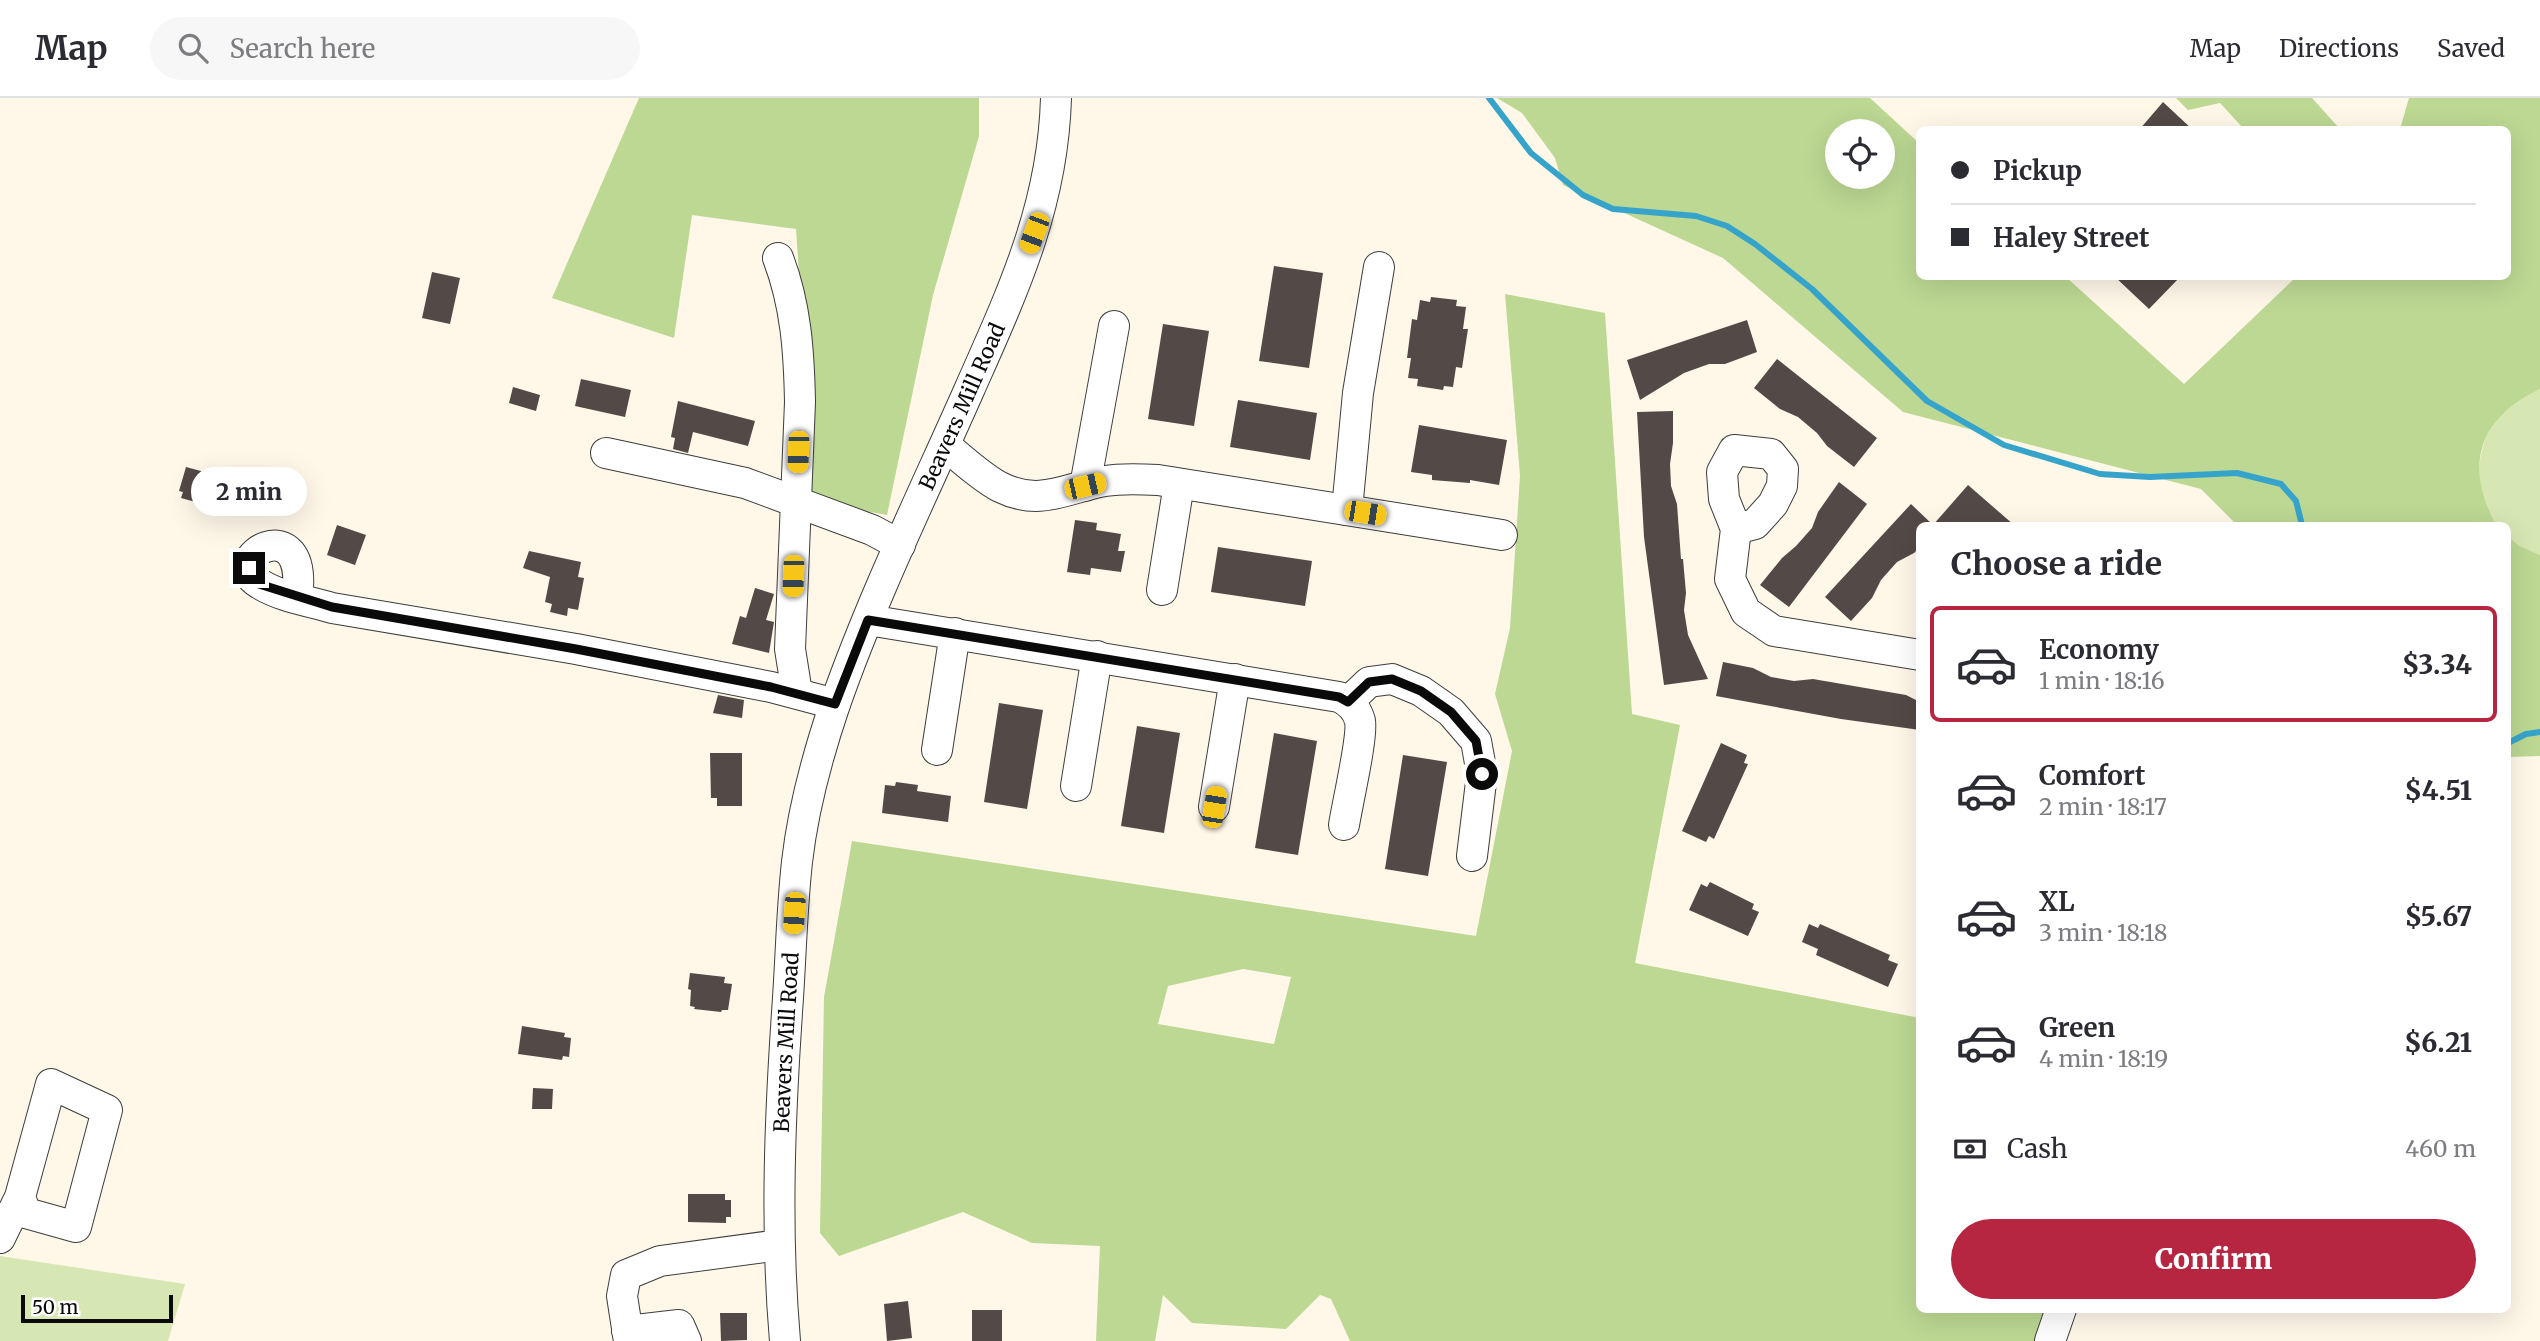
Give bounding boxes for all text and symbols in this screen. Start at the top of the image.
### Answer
search box [150,17,640,80]
text: Map [35,28,108,69]
icon: search [174,29,212,67]
text: Search here [230,32,375,65]
text: Map [2190,33,2241,64]
text: Directions [2279,33,2399,64]
text: Saved [2437,33,2505,64]
map controls [1825,119,1895,189]
button: locate [1825,119,1895,189]
text: Pickup [1993,154,2082,187]
car [1017,210,1052,256]
text: Haley Street [1993,221,2149,254]
street label: Beavers Mill Road [912,318,1011,494]
car [787,431,810,473]
callout: 2 min [191,466,307,516]
car [1063,471,1108,501]
text: 2 min [216,477,282,506]
car [1343,499,1388,527]
text: Choose a ride [1951,544,2162,584]
route end [233,552,265,584]
car [782,555,805,597]
icon: car [1955,633,2018,696]
text: Economy [2039,633,2159,666]
text: $3.34 [2402,648,2472,681]
text: 1 min · 18:16 [2039,666,2165,695]
route start [1466,758,1498,790]
icon: car [1955,759,2018,822]
text: Comfort [2039,759,2145,792]
text: $4.51 [2405,774,2472,807]
car [1201,785,1228,829]
text: 2 min · 18:17 [2039,792,2167,821]
icon: car [1955,885,2018,948]
text: XL [2039,885,2075,918]
car [783,891,806,935]
text: $5.67 [2405,900,2472,933]
text: 3 min · 18:18 [2039,918,2167,947]
street label: Beavers Mill Road [767,951,804,1133]
icon: car [1955,1011,2018,1074]
text: Green [2039,1011,2115,1044]
text: $6.21 [2404,1026,2472,1059]
text: 4 min · 18:19 [2039,1044,2168,1073]
icon: cash [1951,1130,1989,1168]
text: Cash [2007,1132,2068,1165]
text: 460 m [2405,1134,2476,1163]
button: Confirm [1951,1219,2476,1299]
scale bar [21,1292,173,1324]
text: 50 m [32,1295,78,1319]

